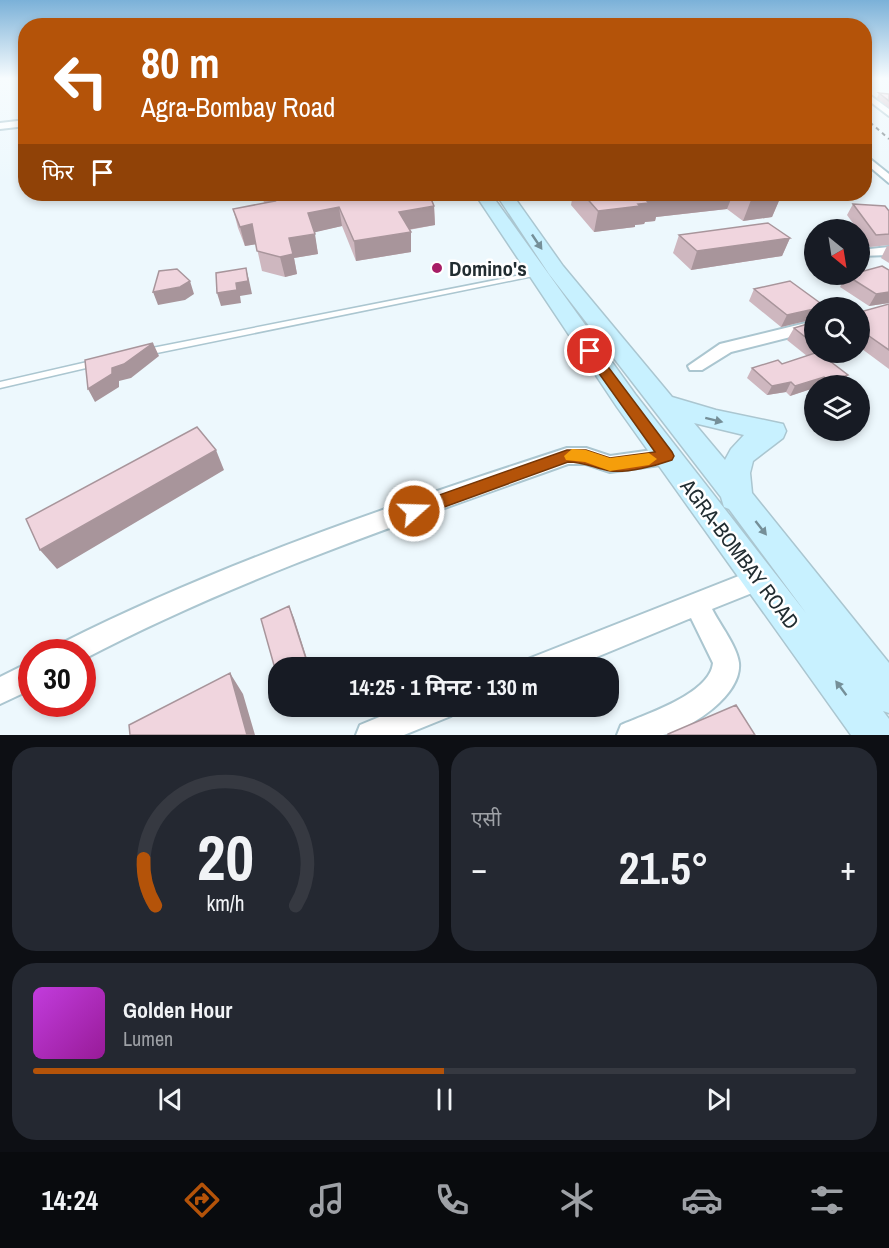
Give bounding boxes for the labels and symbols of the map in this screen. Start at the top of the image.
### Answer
north arrow [804,219,870,285]
one-way arrow [531,234,542,250]
place label: Domino's [449,254,527,283]
marker: Domino's [430,261,444,275]
pin [564,325,615,376]
one-way arrow [705,415,723,425]
street label: AGRA-BOMBAY ROAD [673,472,806,635]
position arrow [382,479,446,543]
one-way arrow [755,519,767,535]
speed limit sign: 30 [18,639,96,717]
one-way arrow [835,681,847,696]

